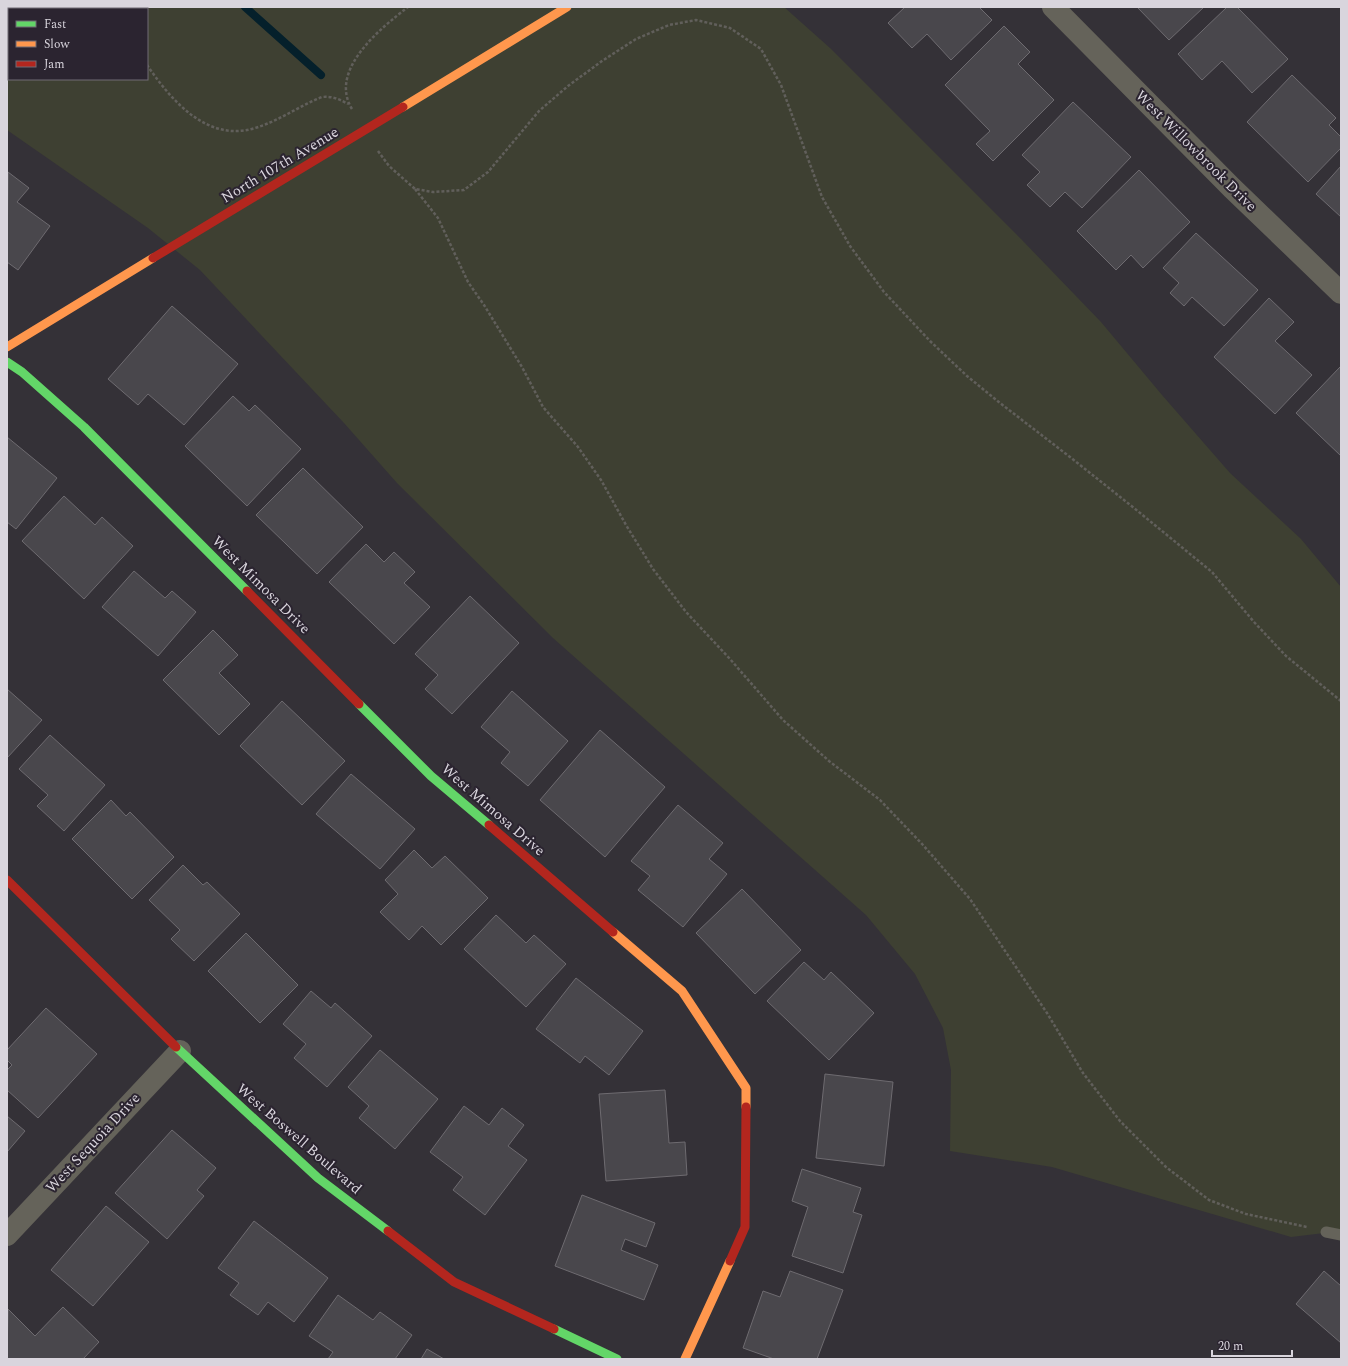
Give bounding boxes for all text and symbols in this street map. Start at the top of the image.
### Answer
legend [8,8,148,80]
text: Fast [44,15,66,34]
text: Slow [44,35,70,54]
text: Jam [44,55,65,74]
street label: West Willowbrook Drive [1130,85,1262,217]
street label: North 107th Avenue [217,121,343,209]
street label: West Mimosa Drive [206,530,316,640]
street label: West Mimosa Drive [436,758,550,862]
street label: West Boswell Boulevard [231,1078,367,1200]
street label: West Sequoia Drive [40,1088,146,1198]
scale bar [1212,1332,1292,1358]
text: 20 m [1218,1337,1243,1356]

